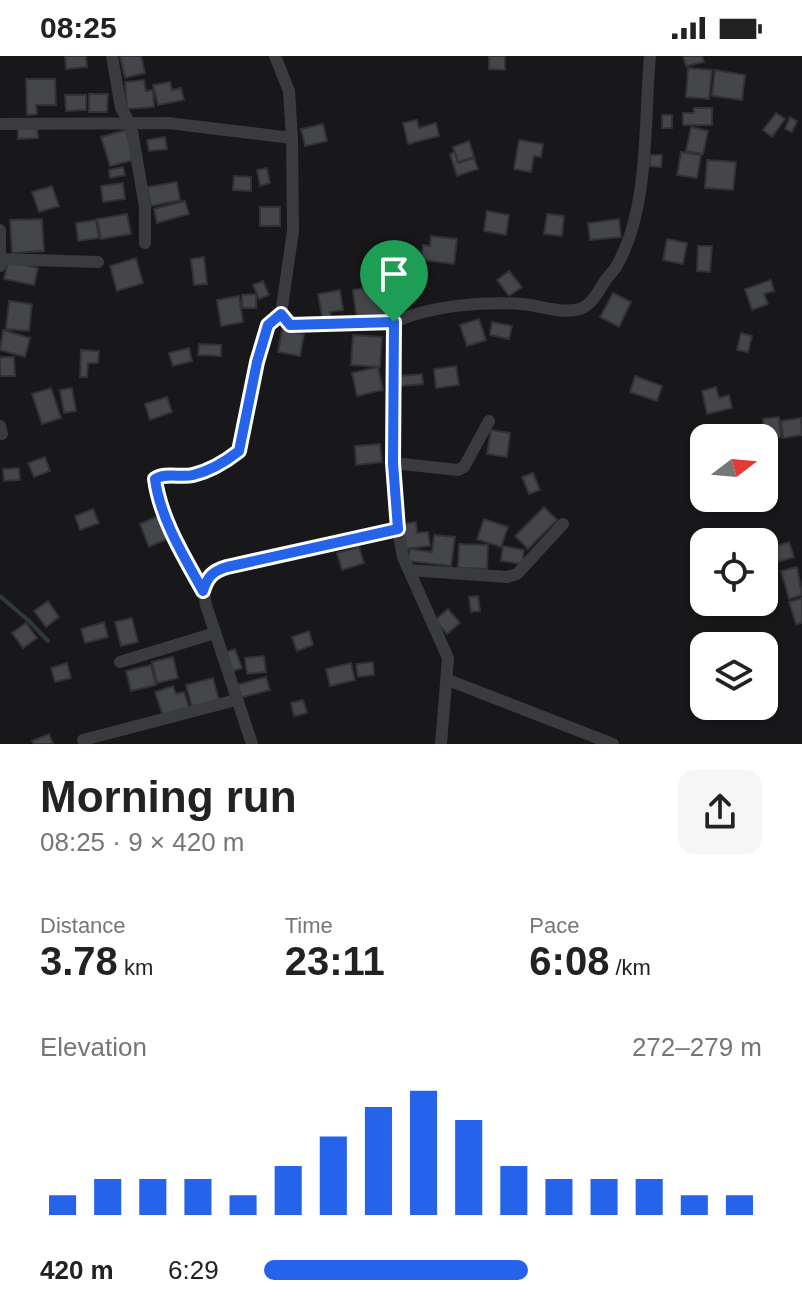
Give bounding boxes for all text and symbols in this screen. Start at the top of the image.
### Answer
text: 08:25 [40,11,117,44]
pin [360,240,428,322]
icon: arrive [372,252,416,296]
north arrow [690,424,778,512]
map controls [690,424,778,720]
button: locate [690,528,778,616]
button: layers [690,632,778,720]
button: share [678,770,762,854]
text: Morning run [40,772,297,821]
text: 08:25 · 9 × 420 m [40,827,245,857]
text: Distance [40,913,126,938]
text: Time [285,913,333,938]
text: Pace [529,913,579,938]
text: 3.78 [40,939,118,983]
text: 23:11 [285,939,385,983]
text: 6:08 [529,939,609,983]
text: km [118,955,153,980]
text: /km [609,955,651,980]
text: Elevation [40,1032,147,1062]
text: 272–279 m [632,1032,762,1062]
text: 420 m [40,1255,114,1285]
text: 6:29 [168,1255,219,1285]

